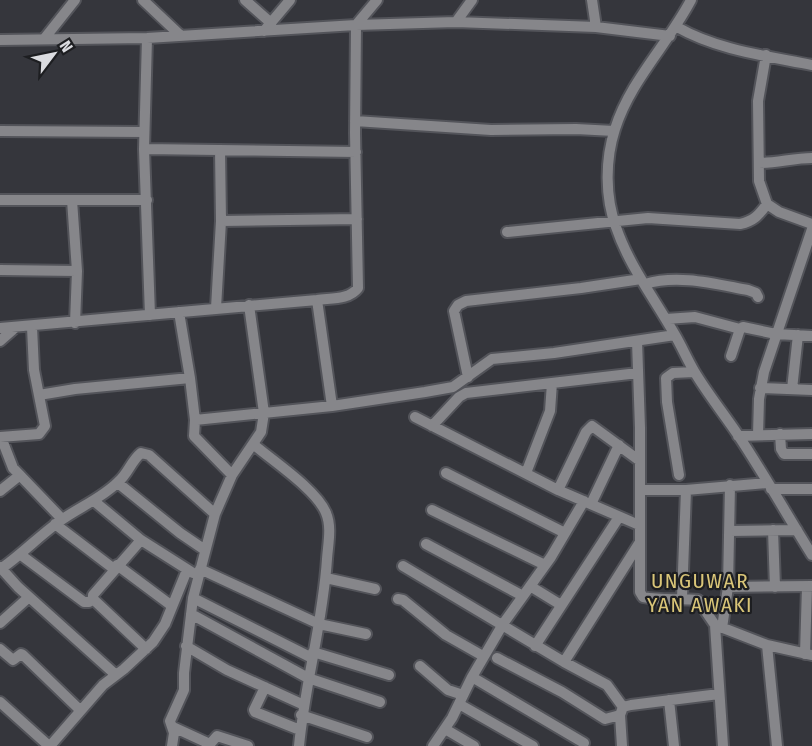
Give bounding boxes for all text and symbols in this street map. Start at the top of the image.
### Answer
north arrow [24,24,84,84]
text: N [56,37,77,55]
district label: UNGUWAR YAN AWAKI [647,568,753,618]

